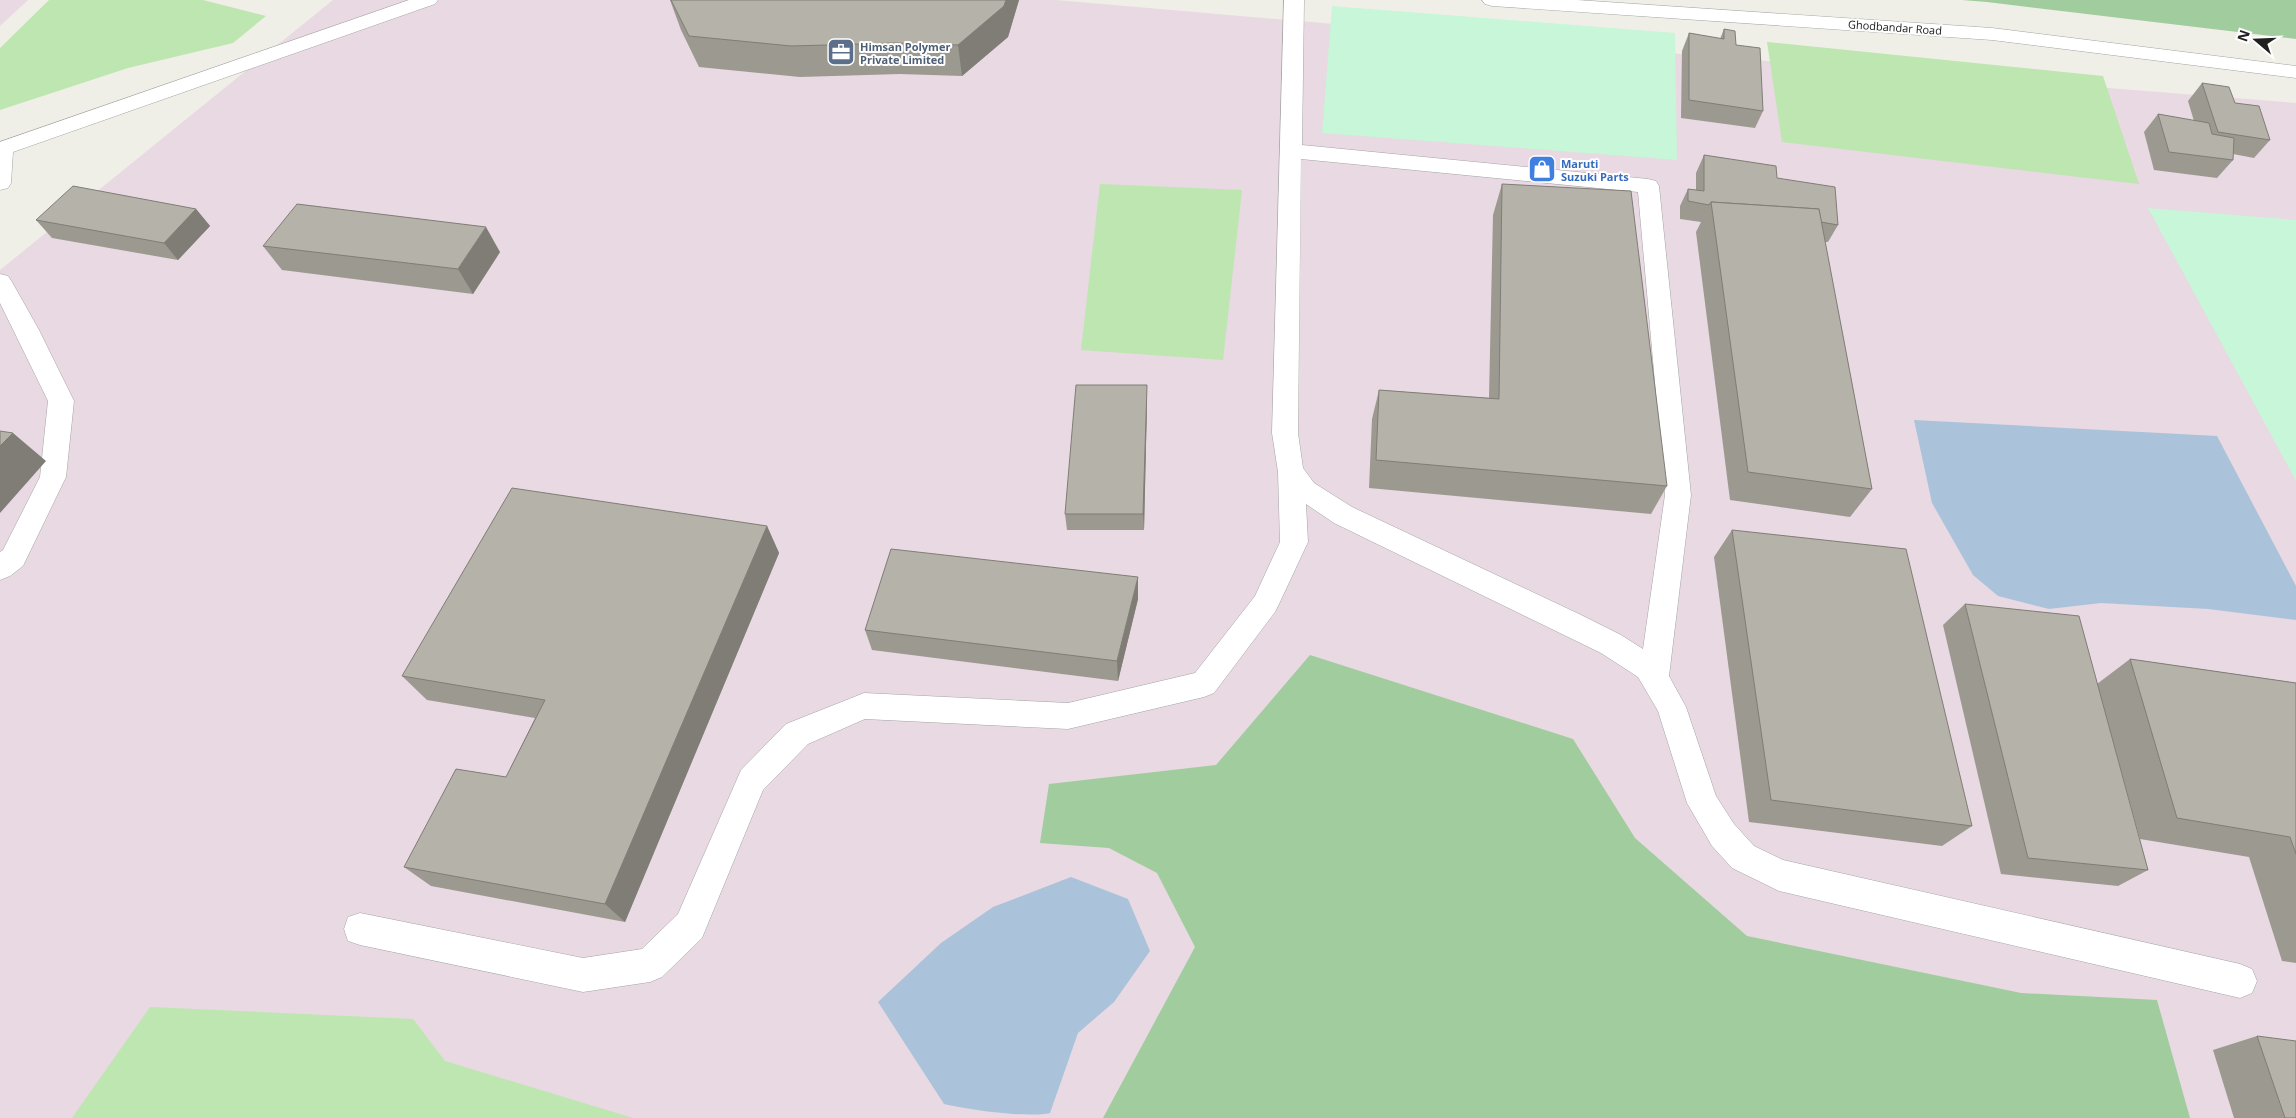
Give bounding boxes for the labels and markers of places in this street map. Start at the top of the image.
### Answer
office icon: Himsan Polymer Private Limited [826,37,856,67]
place label: Himsan Polymer Private Limited [860,39,950,67]
shop icon: Maruti Suzuki Parts [1527,154,1557,184]
place label: Maruti Suzuki Parts [1561,156,1629,184]

